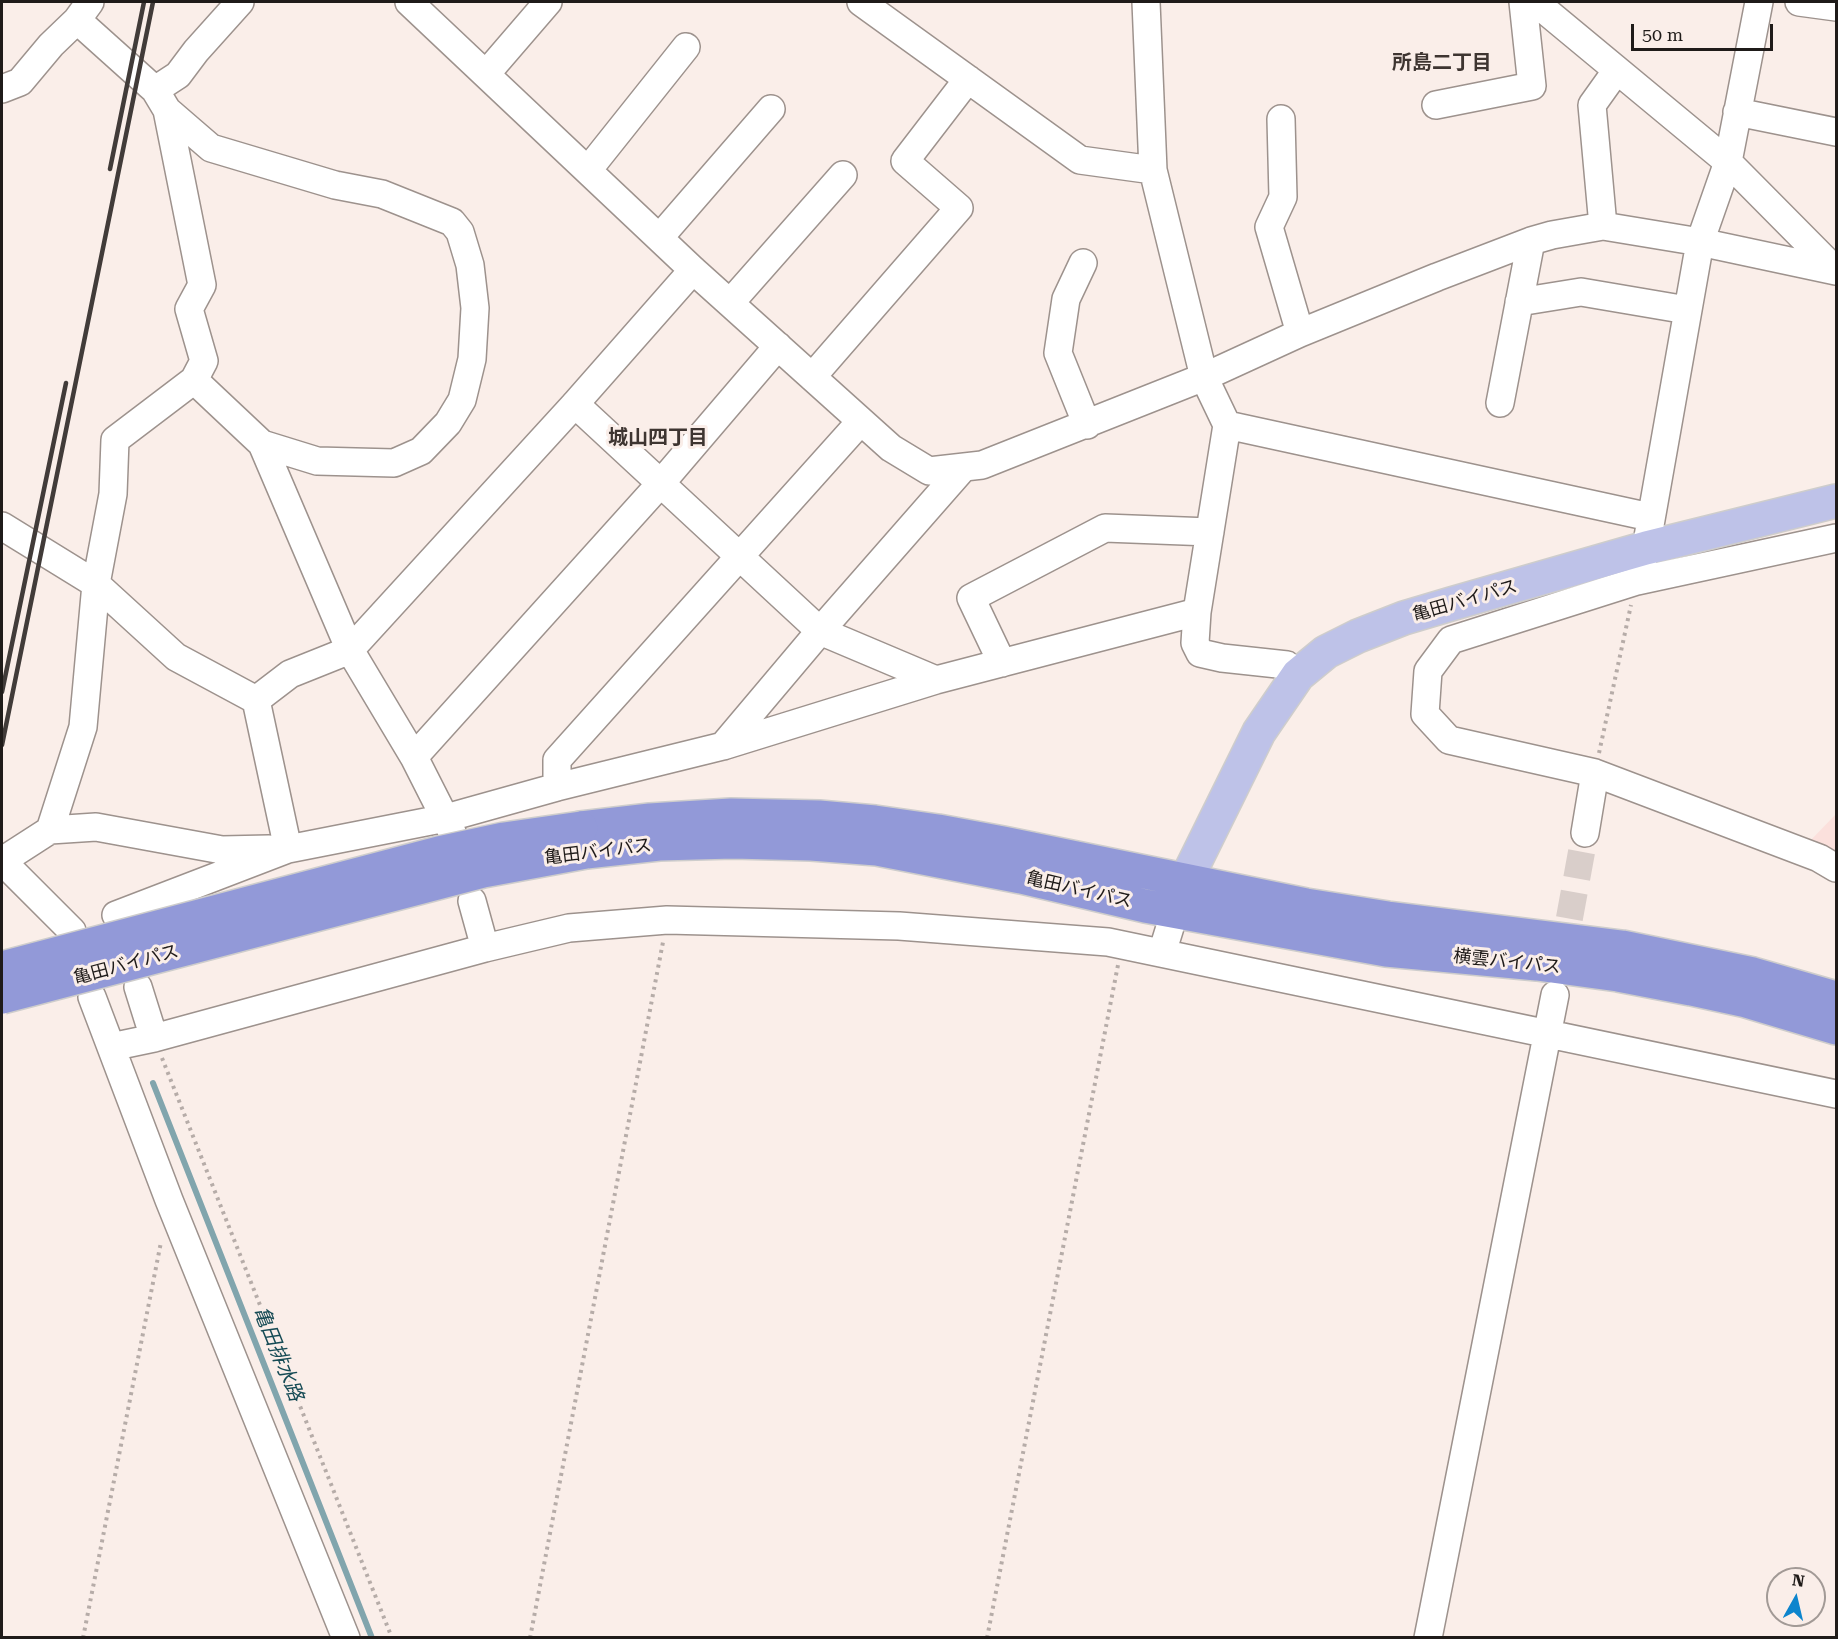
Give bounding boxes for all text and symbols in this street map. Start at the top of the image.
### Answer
scale bar [1634,12,1776,50]
text: 50 m [1642,24,1683,45]
district label: 所島二丁目 [1392,51,1492,75]
district label: 城山四丁目 [608,426,708,450]
street label: 亀田バイパス [1410,576,1520,626]
street label: 亀田バイパス [543,835,653,869]
street label: 亀田バイパス [1024,867,1134,913]
street label: 亀田バイパス [71,941,181,989]
street label: 横雲バイパス [1452,946,1562,978]
water label: 亀田排水路 [248,1303,308,1405]
north arrow [1766,1567,1826,1627]
text: N [1791,1570,1806,1591]

